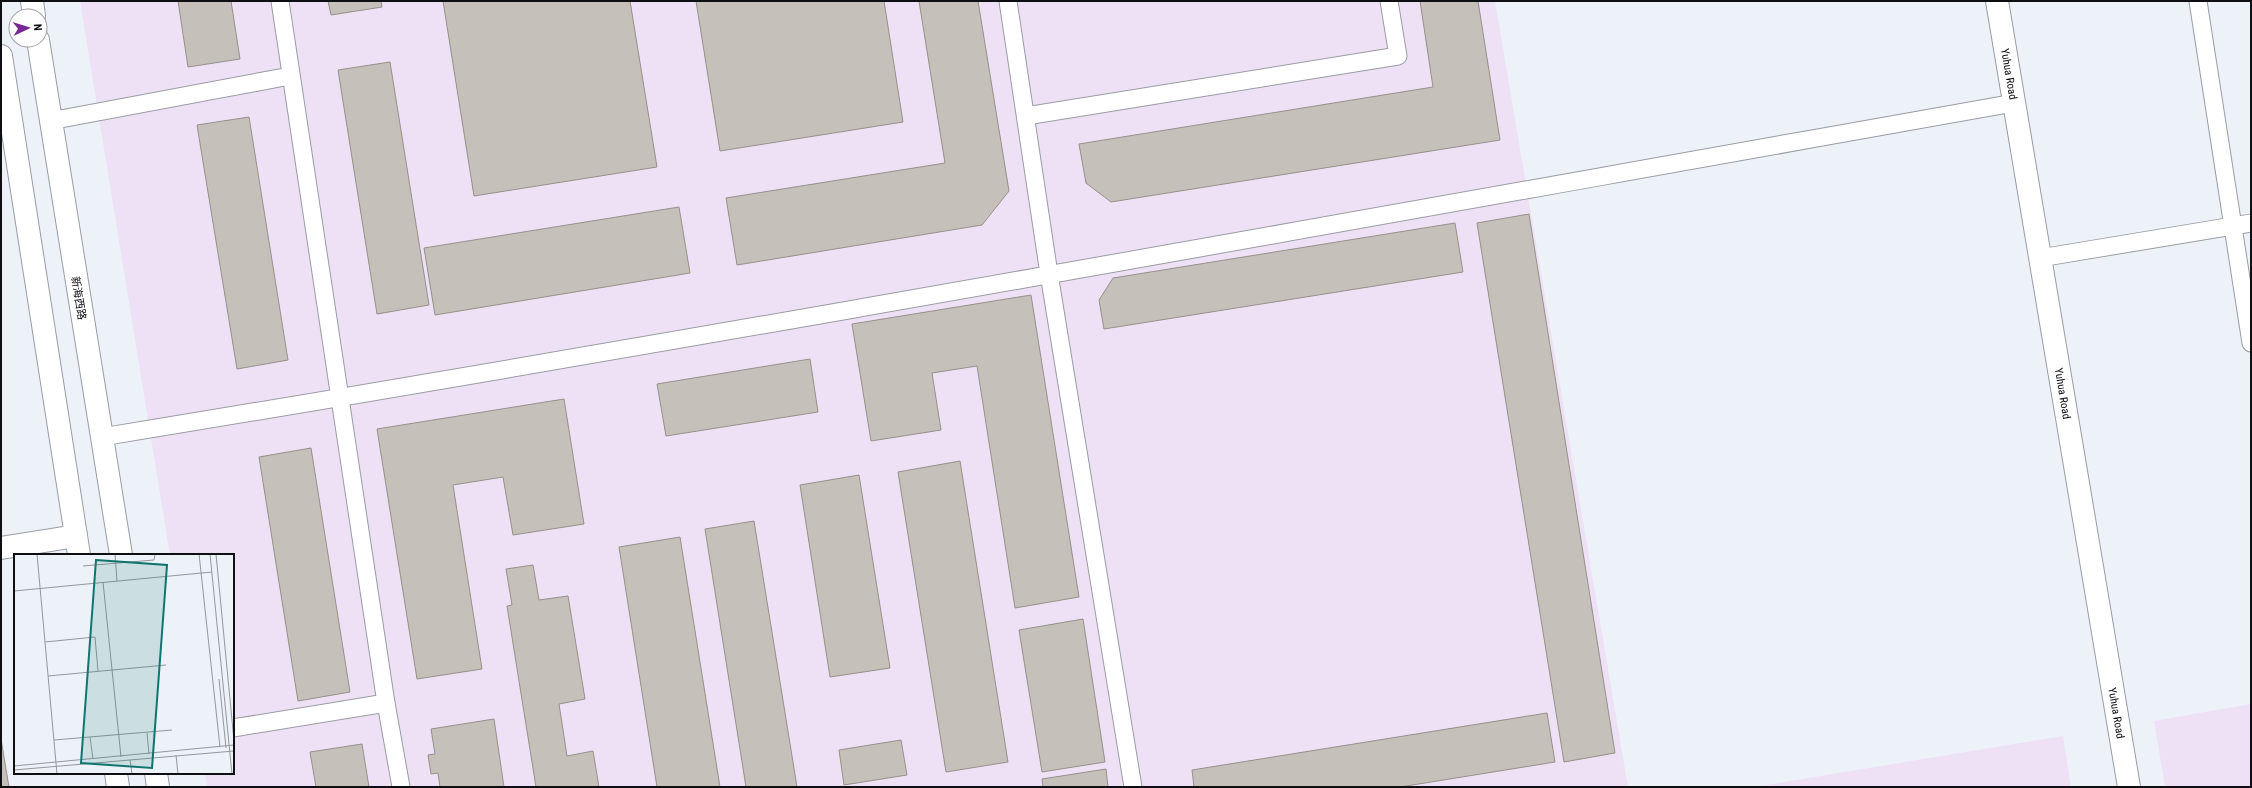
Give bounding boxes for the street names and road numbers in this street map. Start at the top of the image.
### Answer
street label: Yuhua Road [1998,48,2019,101]
street label: 新海西路 [69,275,88,321]
street label: Yuhua Road [2052,367,2073,420]
street label: Yuhua Road [2105,687,2127,740]

